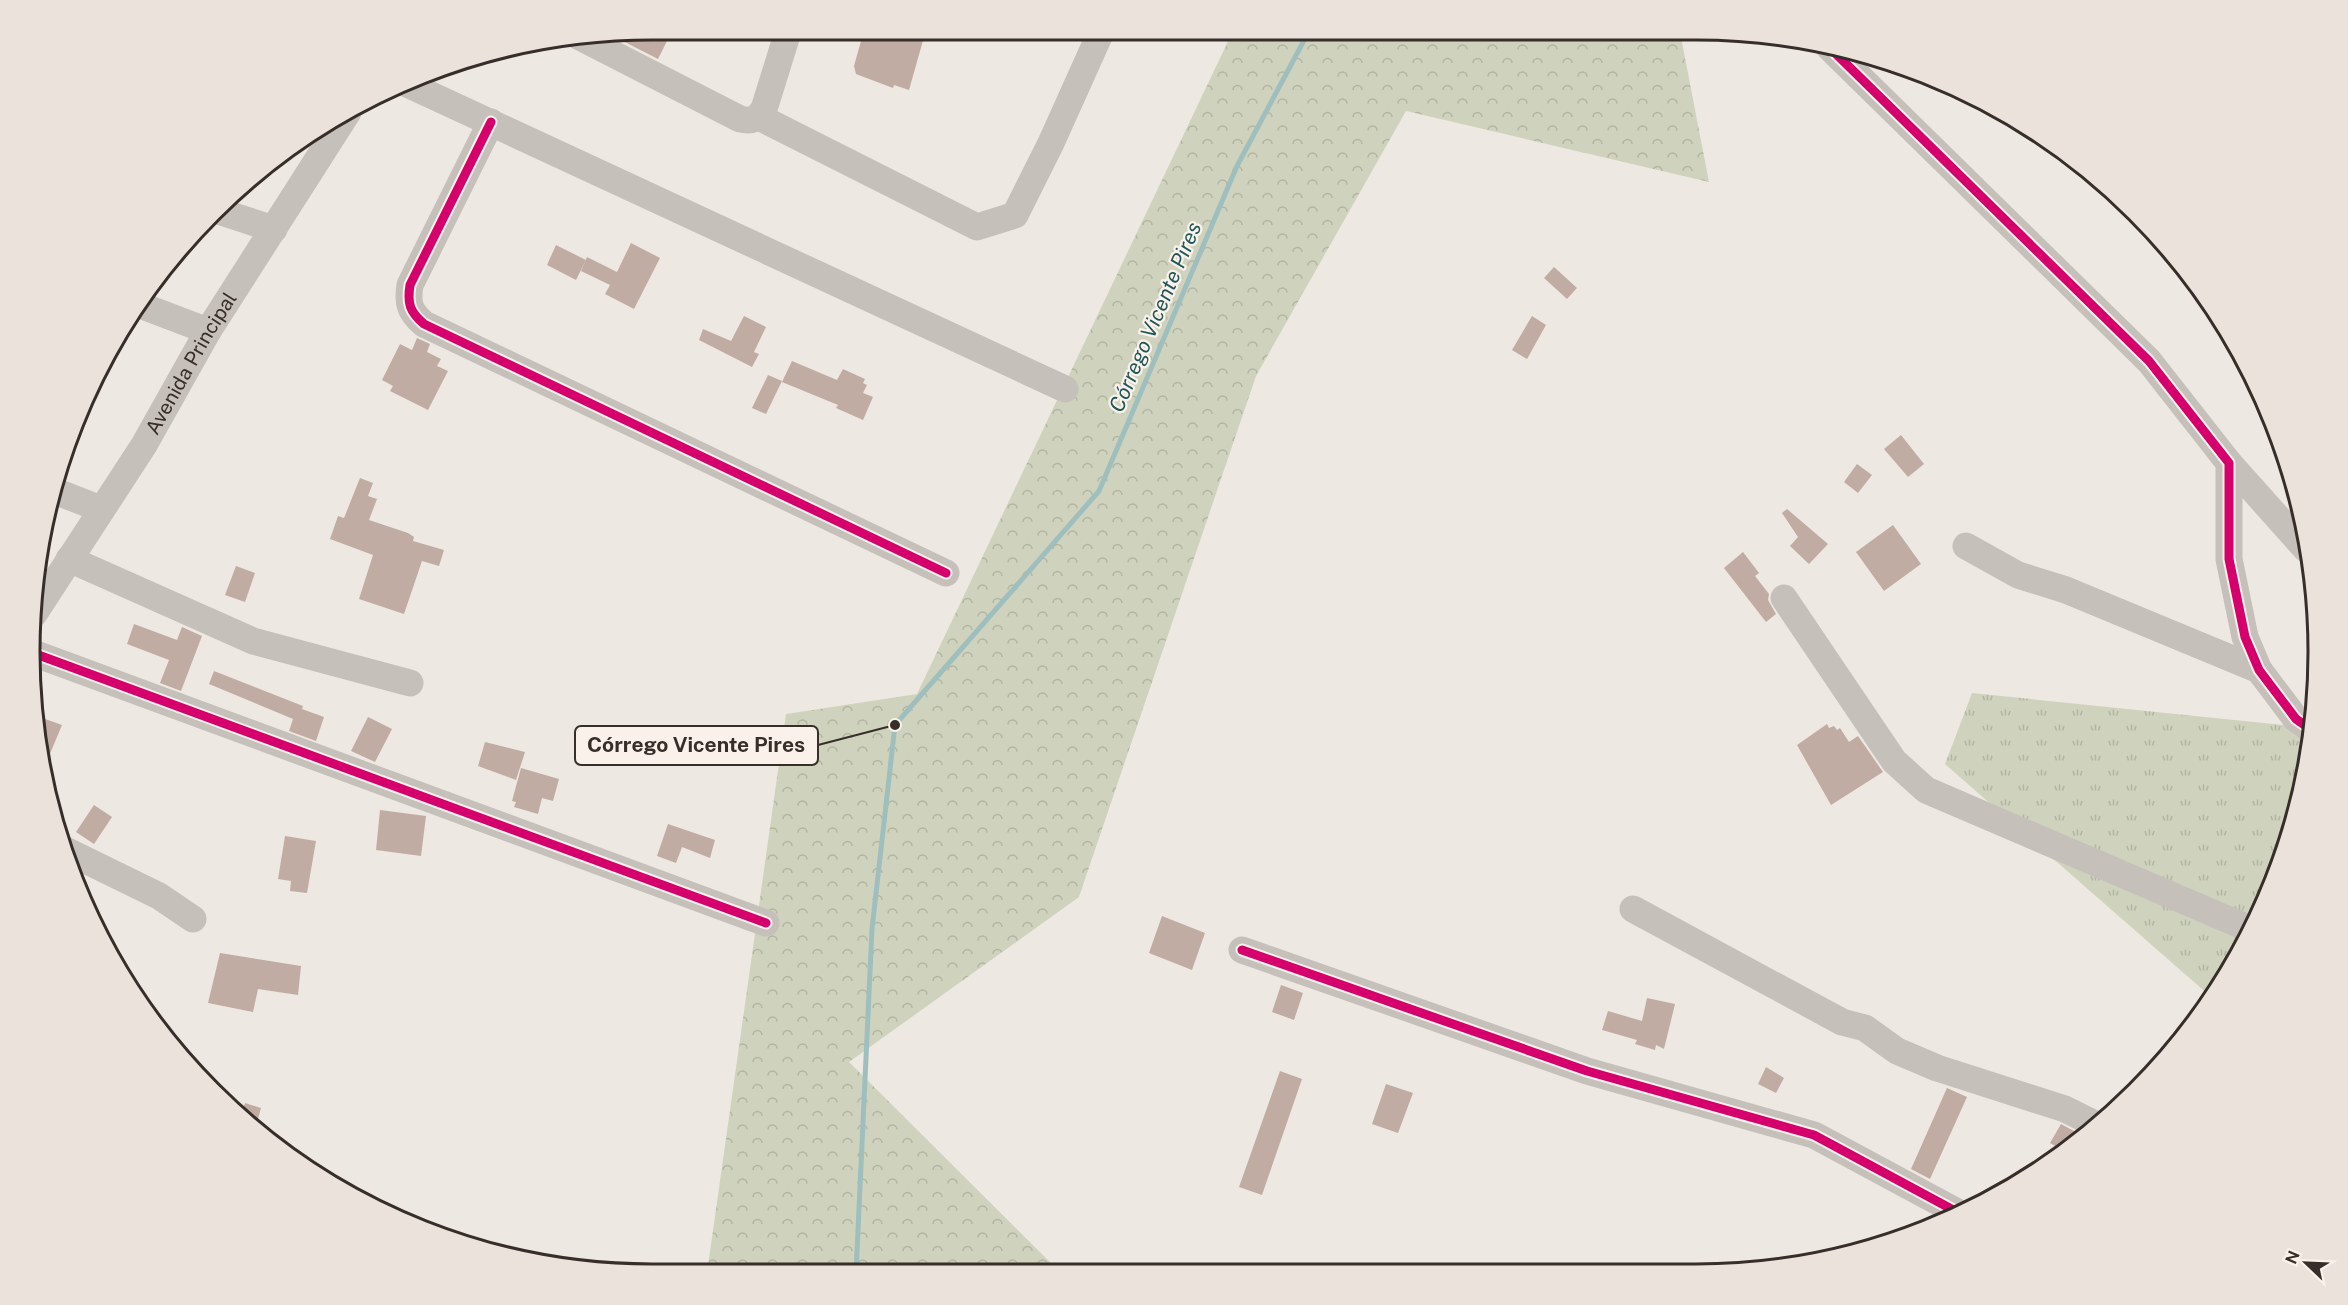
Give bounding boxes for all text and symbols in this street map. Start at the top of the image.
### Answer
water label: Córrego Vicente Pires [1104,218,1206,416]
street label: Avenida Principal [140,288,242,439]
callout: Córrego Vicente Pires [575,726,818,765]
text: Córrego Vicente Pires [587,732,805,757]
north arrow [2276,1233,2336,1293]
text: N [2281,1248,2304,1267]

